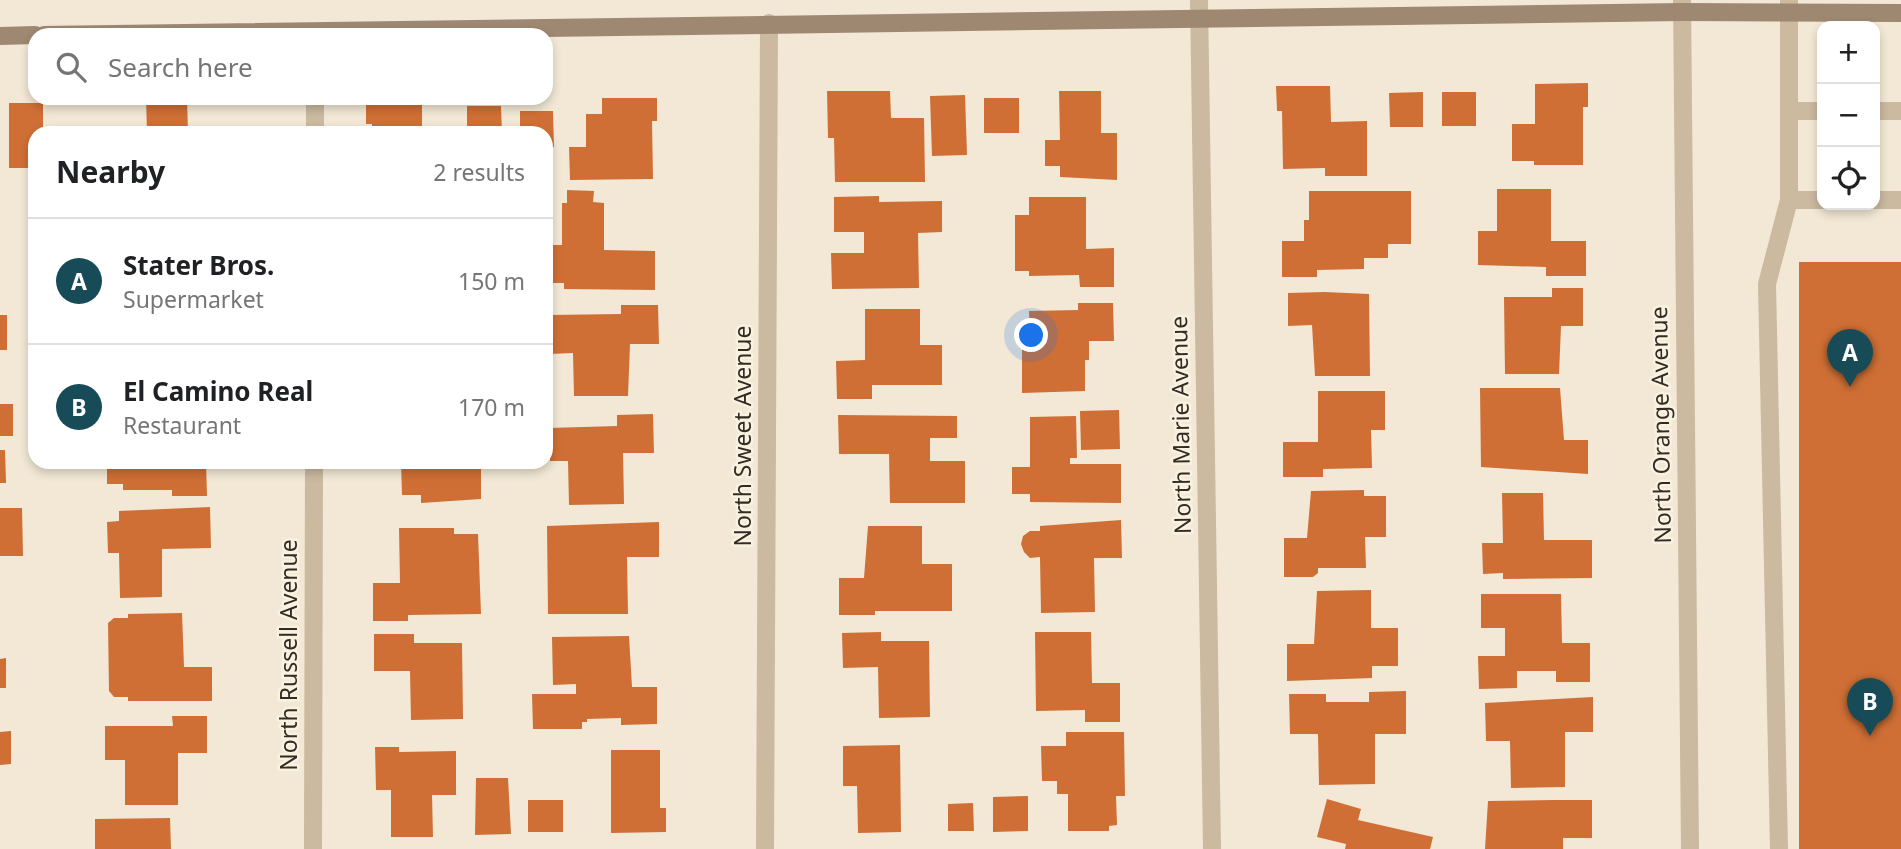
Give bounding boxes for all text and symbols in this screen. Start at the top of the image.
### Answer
map controls [1817,21,1880,210]
button: + [1817,21,1880,84]
search box [28,28,553,105]
icon: search [52,48,90,86]
text: Search here [108,49,253,85]
button: − [1817,84,1880,147]
button: locate [1817,147,1880,210]
text: Nearby [56,151,165,192]
text: 2 results [433,156,525,188]
text: Stater Bros. [123,247,274,283]
text: A [71,265,87,297]
text: 150 m [458,265,525,297]
text: Supermarket [123,283,264,315]
street label: North Orange Avenue [1642,306,1678,544]
street label: North Marie Avenue [1162,316,1198,534]
your location [1014,318,1048,352]
street label: North Sweet Avenue [726,325,758,547]
pin: A [1827,329,1873,387]
text: El Camino Real [123,373,313,409]
text: B [71,391,87,423]
text: 170 m [458,391,525,423]
text: Restaurant [123,409,241,441]
street label: North Russell Avenue [272,539,304,771]
pin: B [1847,678,1893,736]

